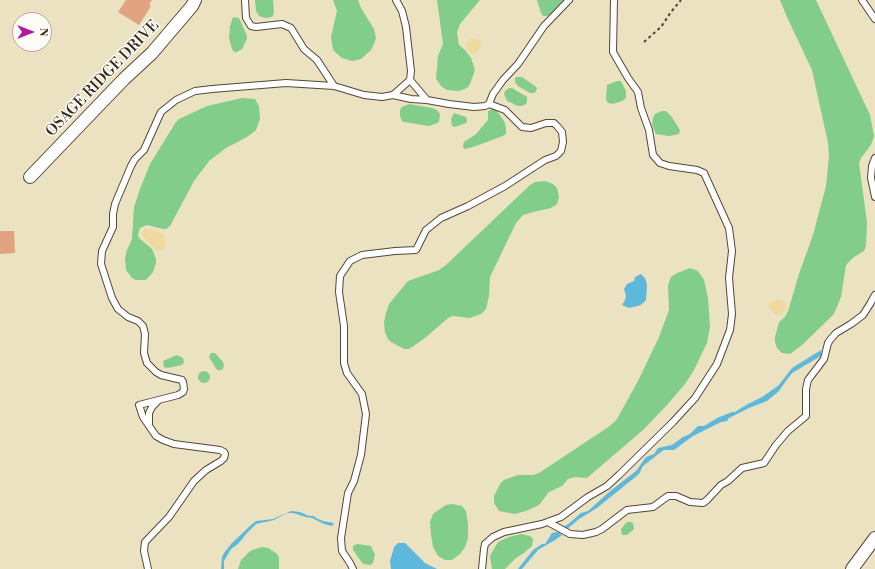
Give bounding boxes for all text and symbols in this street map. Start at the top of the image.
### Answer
north arrow [12,12,52,52]
street label: OSAGE RIDGE DRIVE [43,17,163,141]
text: N [36,28,50,36]

